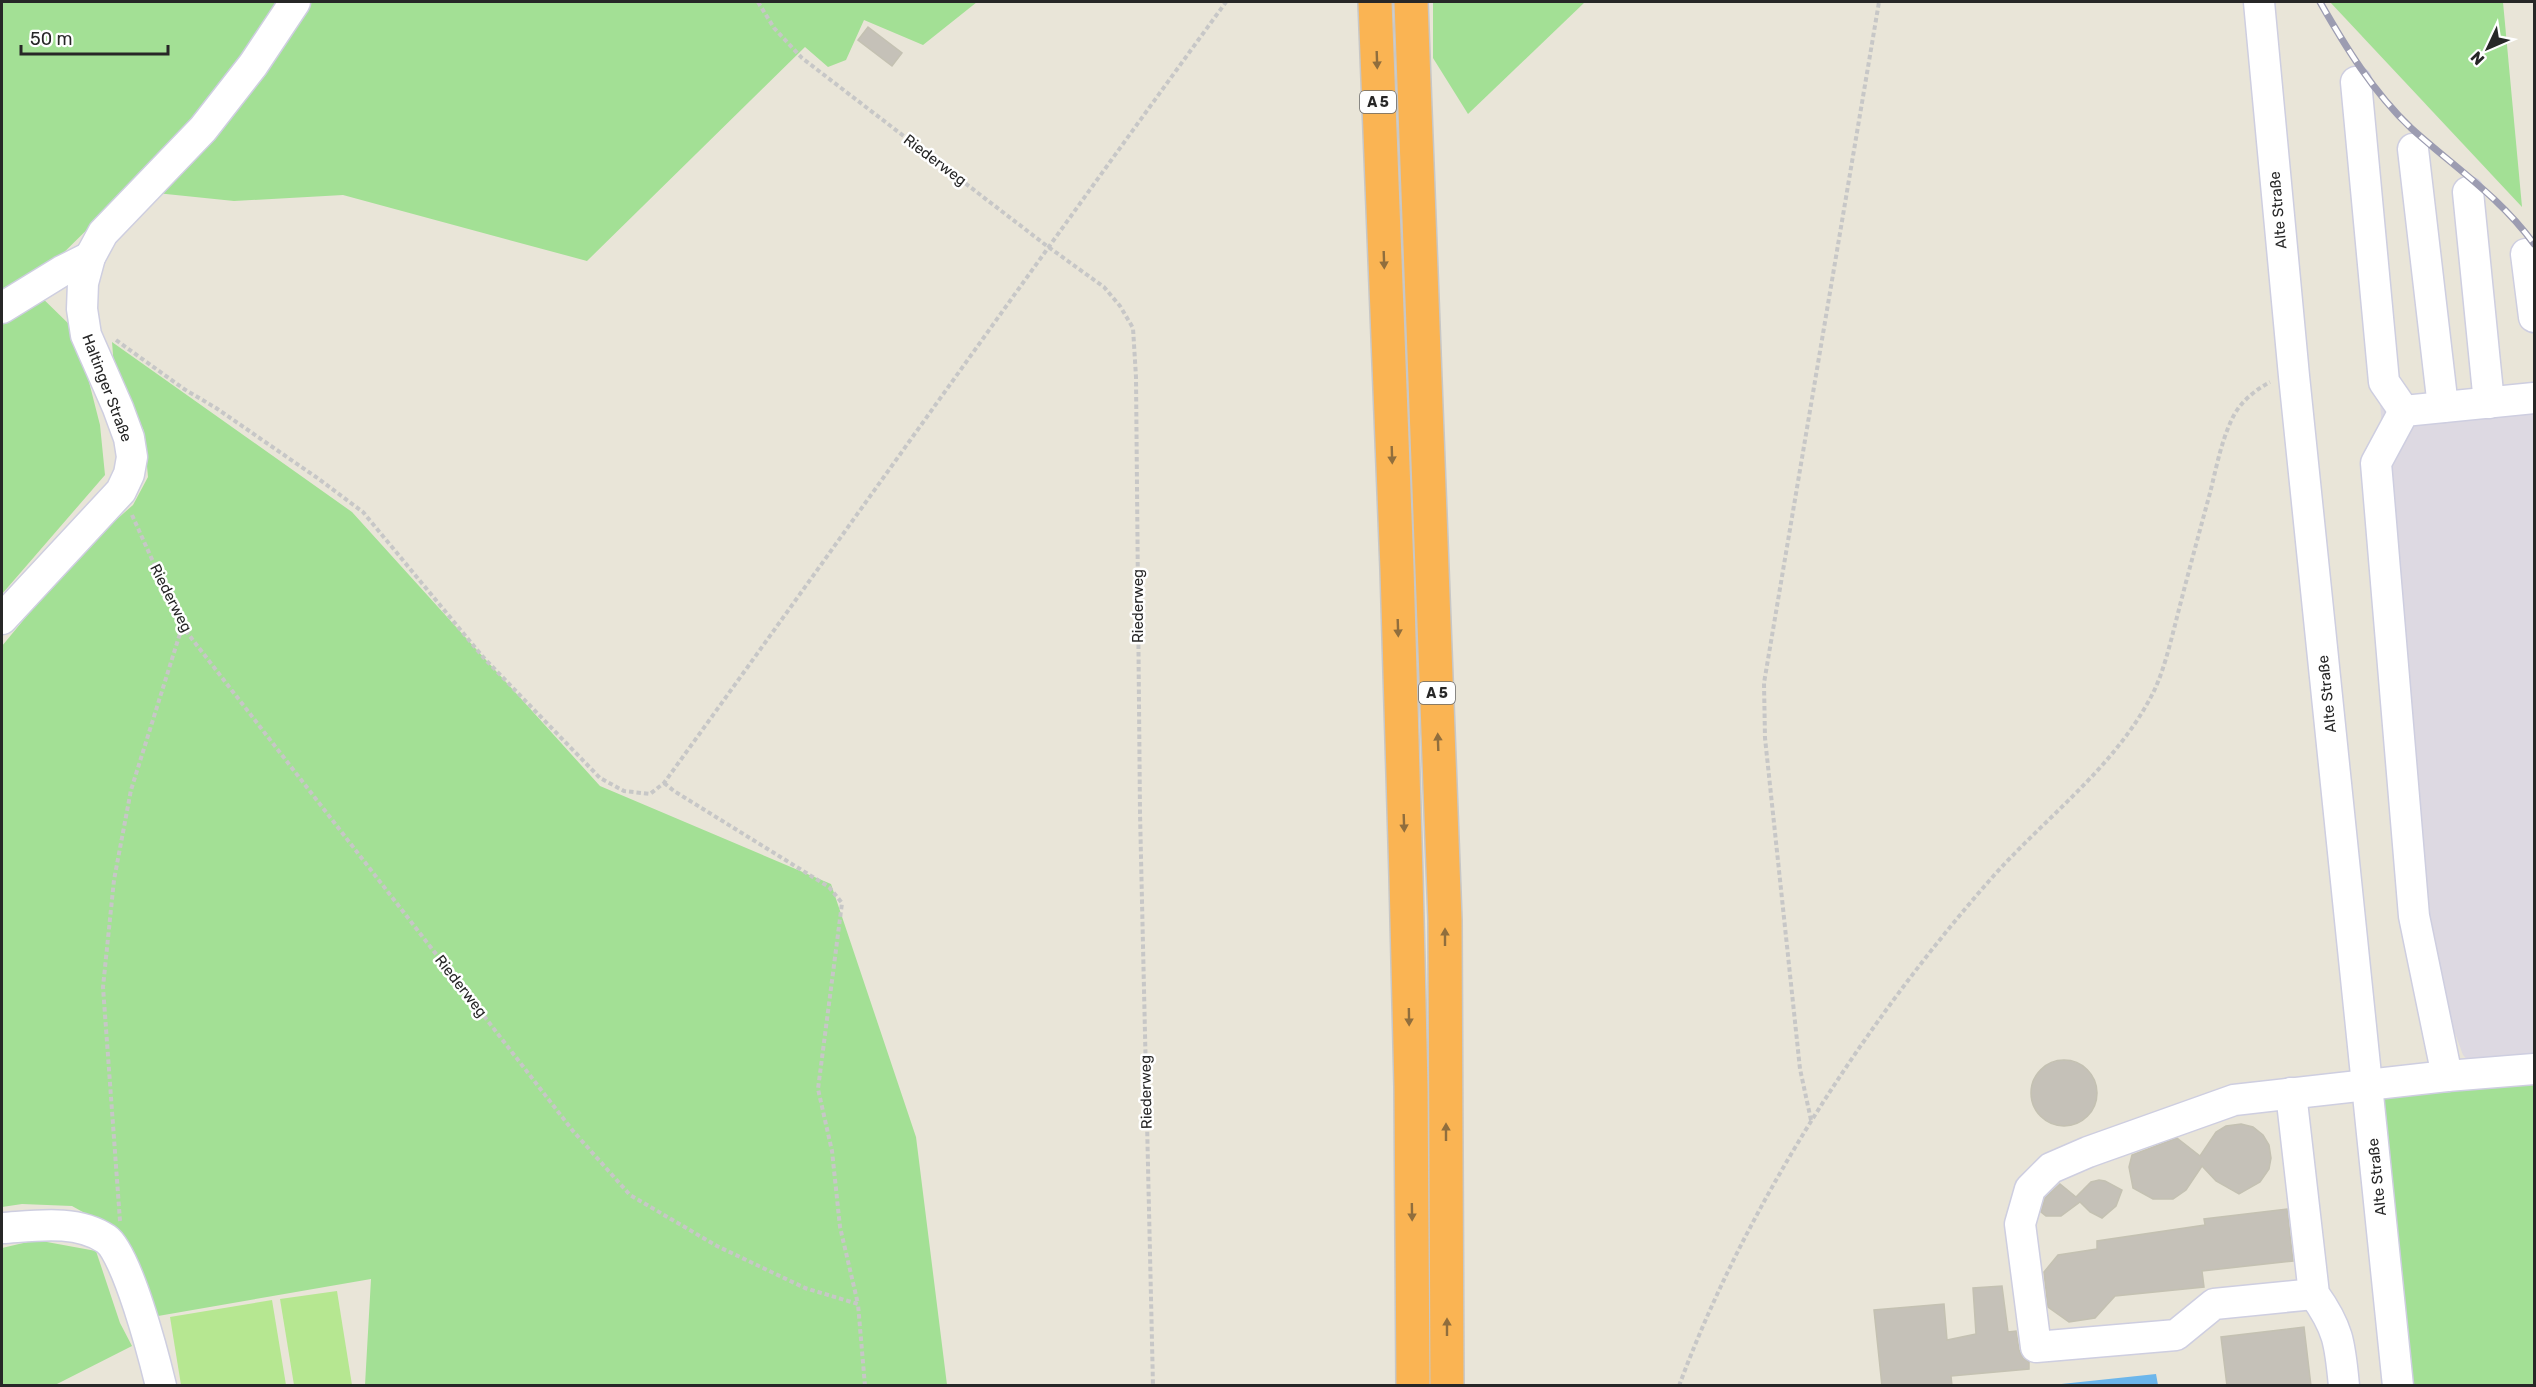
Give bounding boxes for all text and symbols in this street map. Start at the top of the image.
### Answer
scale bar [21,18,168,56]
north arrow [2458,18,2518,78]
text: 50 m [30,28,73,50]
text: N [2467,47,2488,69]
one-way arrow [1372,50,1382,69]
road number: A 5 [1360,91,1396,113]
street label: Riederweg [900,131,970,189]
street label: Alte Straße [2266,170,2290,250]
one-way arrow [1380,251,1389,270]
street label: Haltinger Straße [78,332,136,444]
one-way arrow [1388,445,1397,464]
street label: Riederweg [146,561,196,635]
street label: Riederweg [1129,569,1147,643]
one-way arrow [1394,618,1403,637]
street label: Alte Straße [2314,654,2340,734]
road number: A 5 [1419,682,1455,704]
one-way arrow [1434,733,1443,752]
one-way arrow [1399,813,1409,832]
one-way arrow [1440,928,1450,947]
street label: Riederweg [431,951,491,1021]
one-way arrow [1404,1008,1414,1027]
street label: Riederweg [1136,1055,1156,1129]
one-way arrow [1441,1123,1451,1142]
street label: Alte Straße [2364,1137,2390,1217]
one-way arrow [1407,1203,1417,1222]
one-way arrow [1442,1318,1452,1337]

